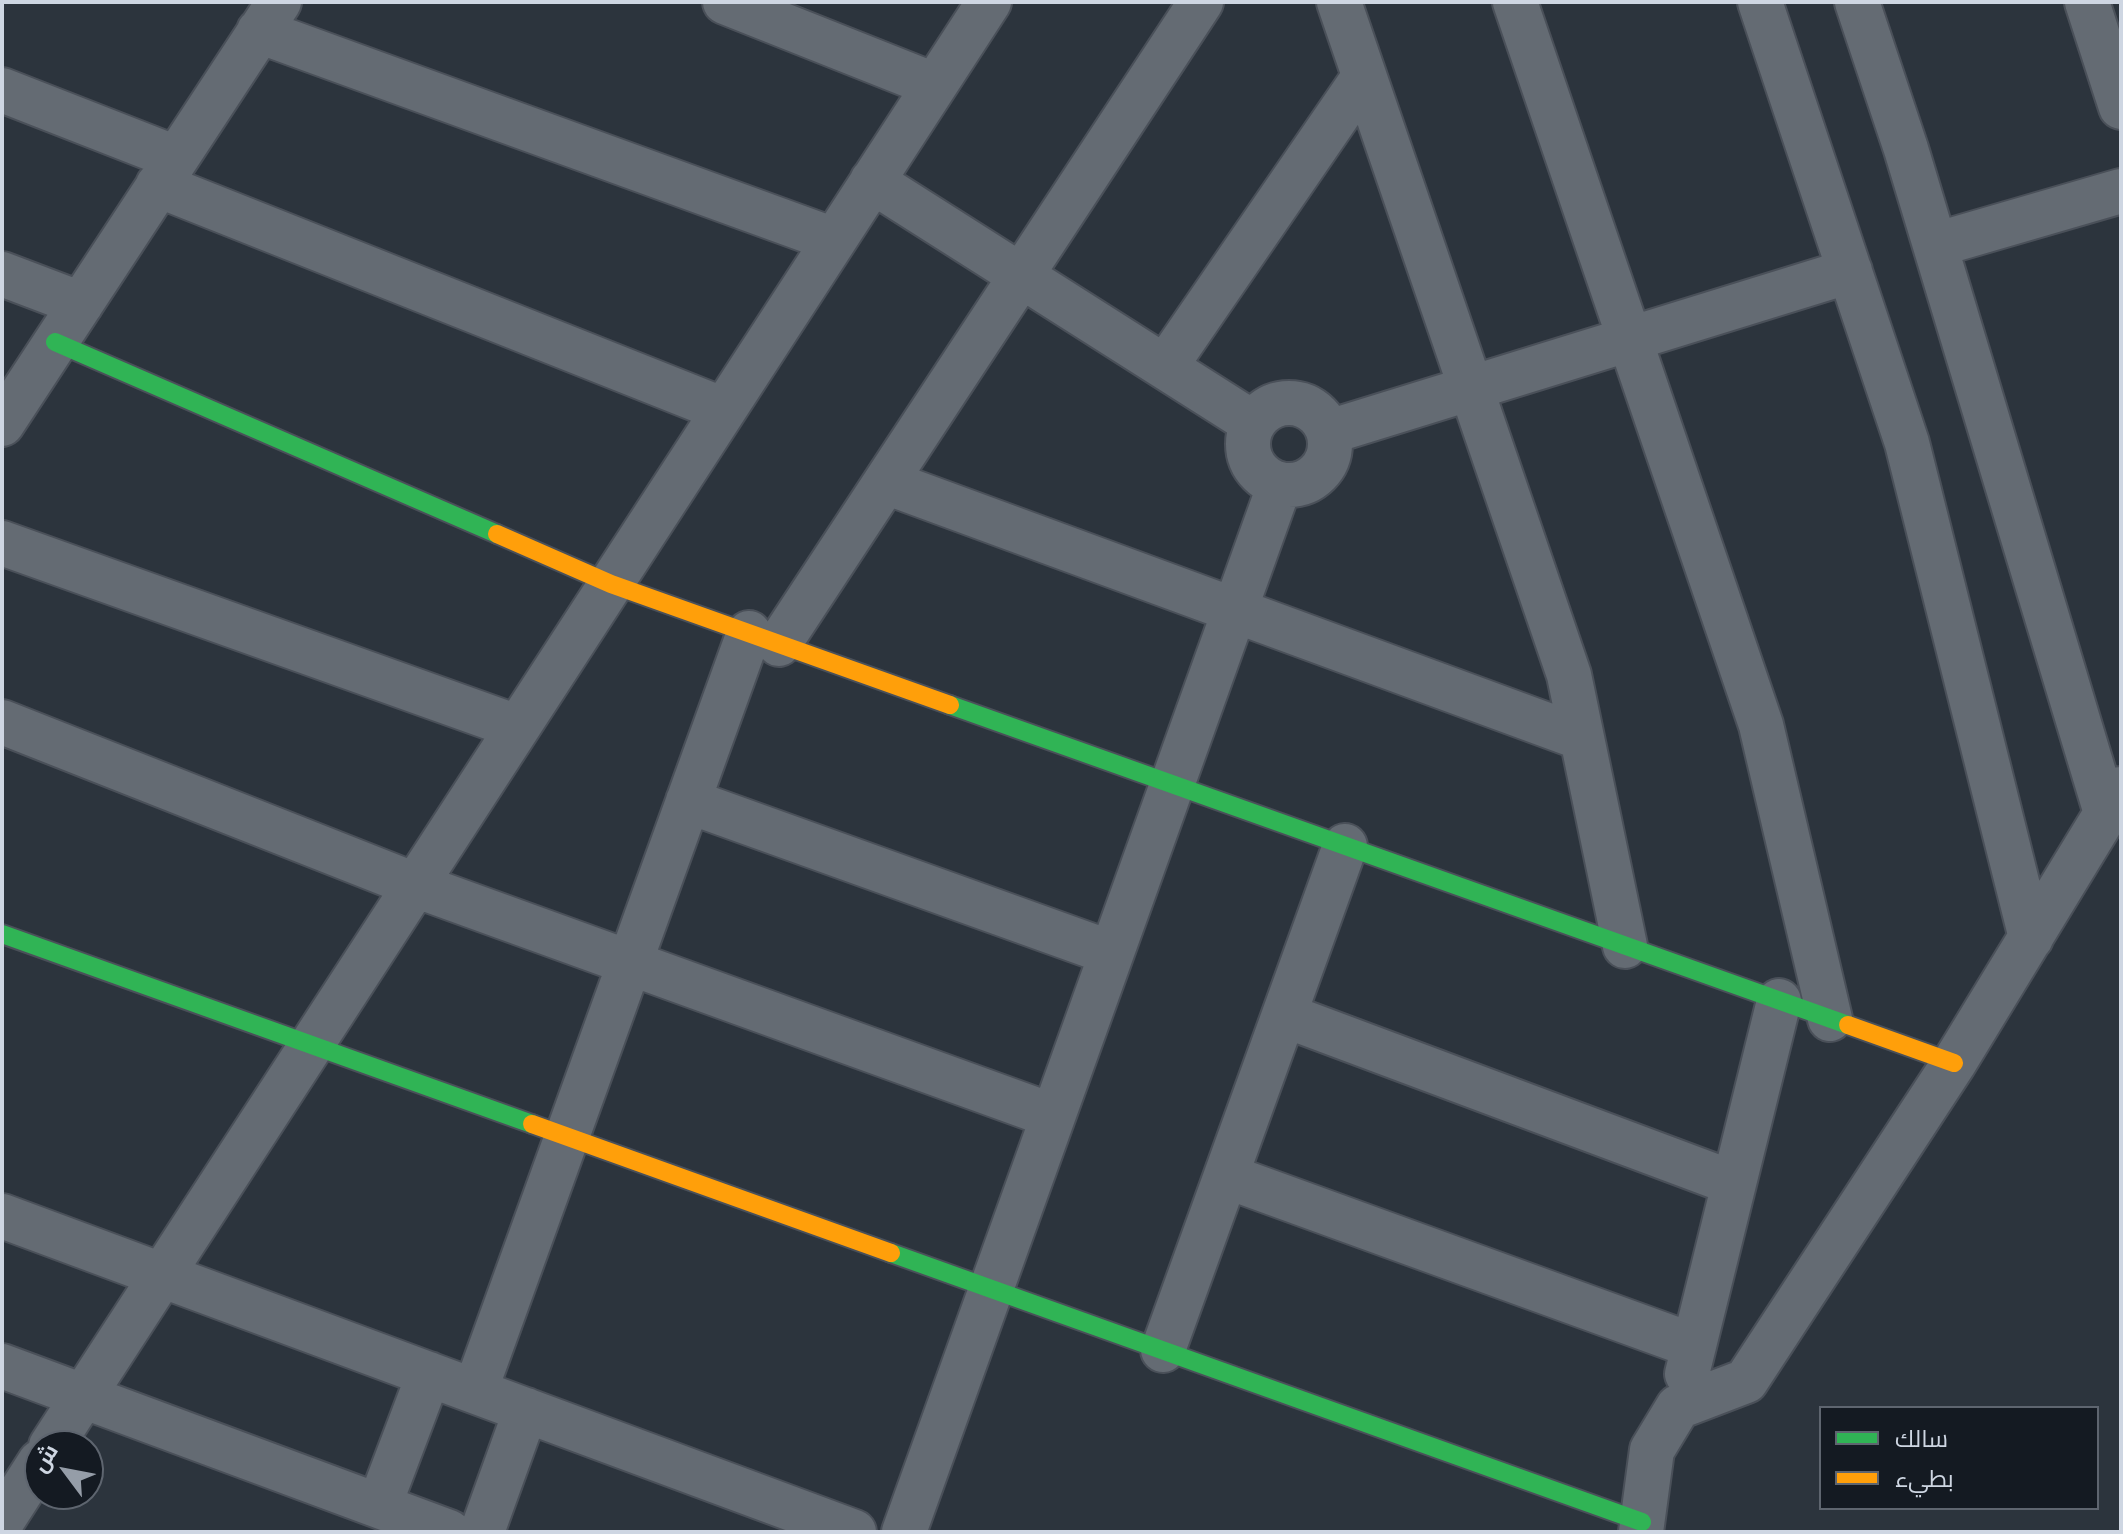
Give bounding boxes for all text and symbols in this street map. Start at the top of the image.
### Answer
legend [1819,1406,2099,1510]
text: سالك [1895,1425,1948,1453]
north arrow [24,1430,104,1510]
text: ش [27,1439,63,1477]
text: بطيء [1895,1465,1954,1493]

